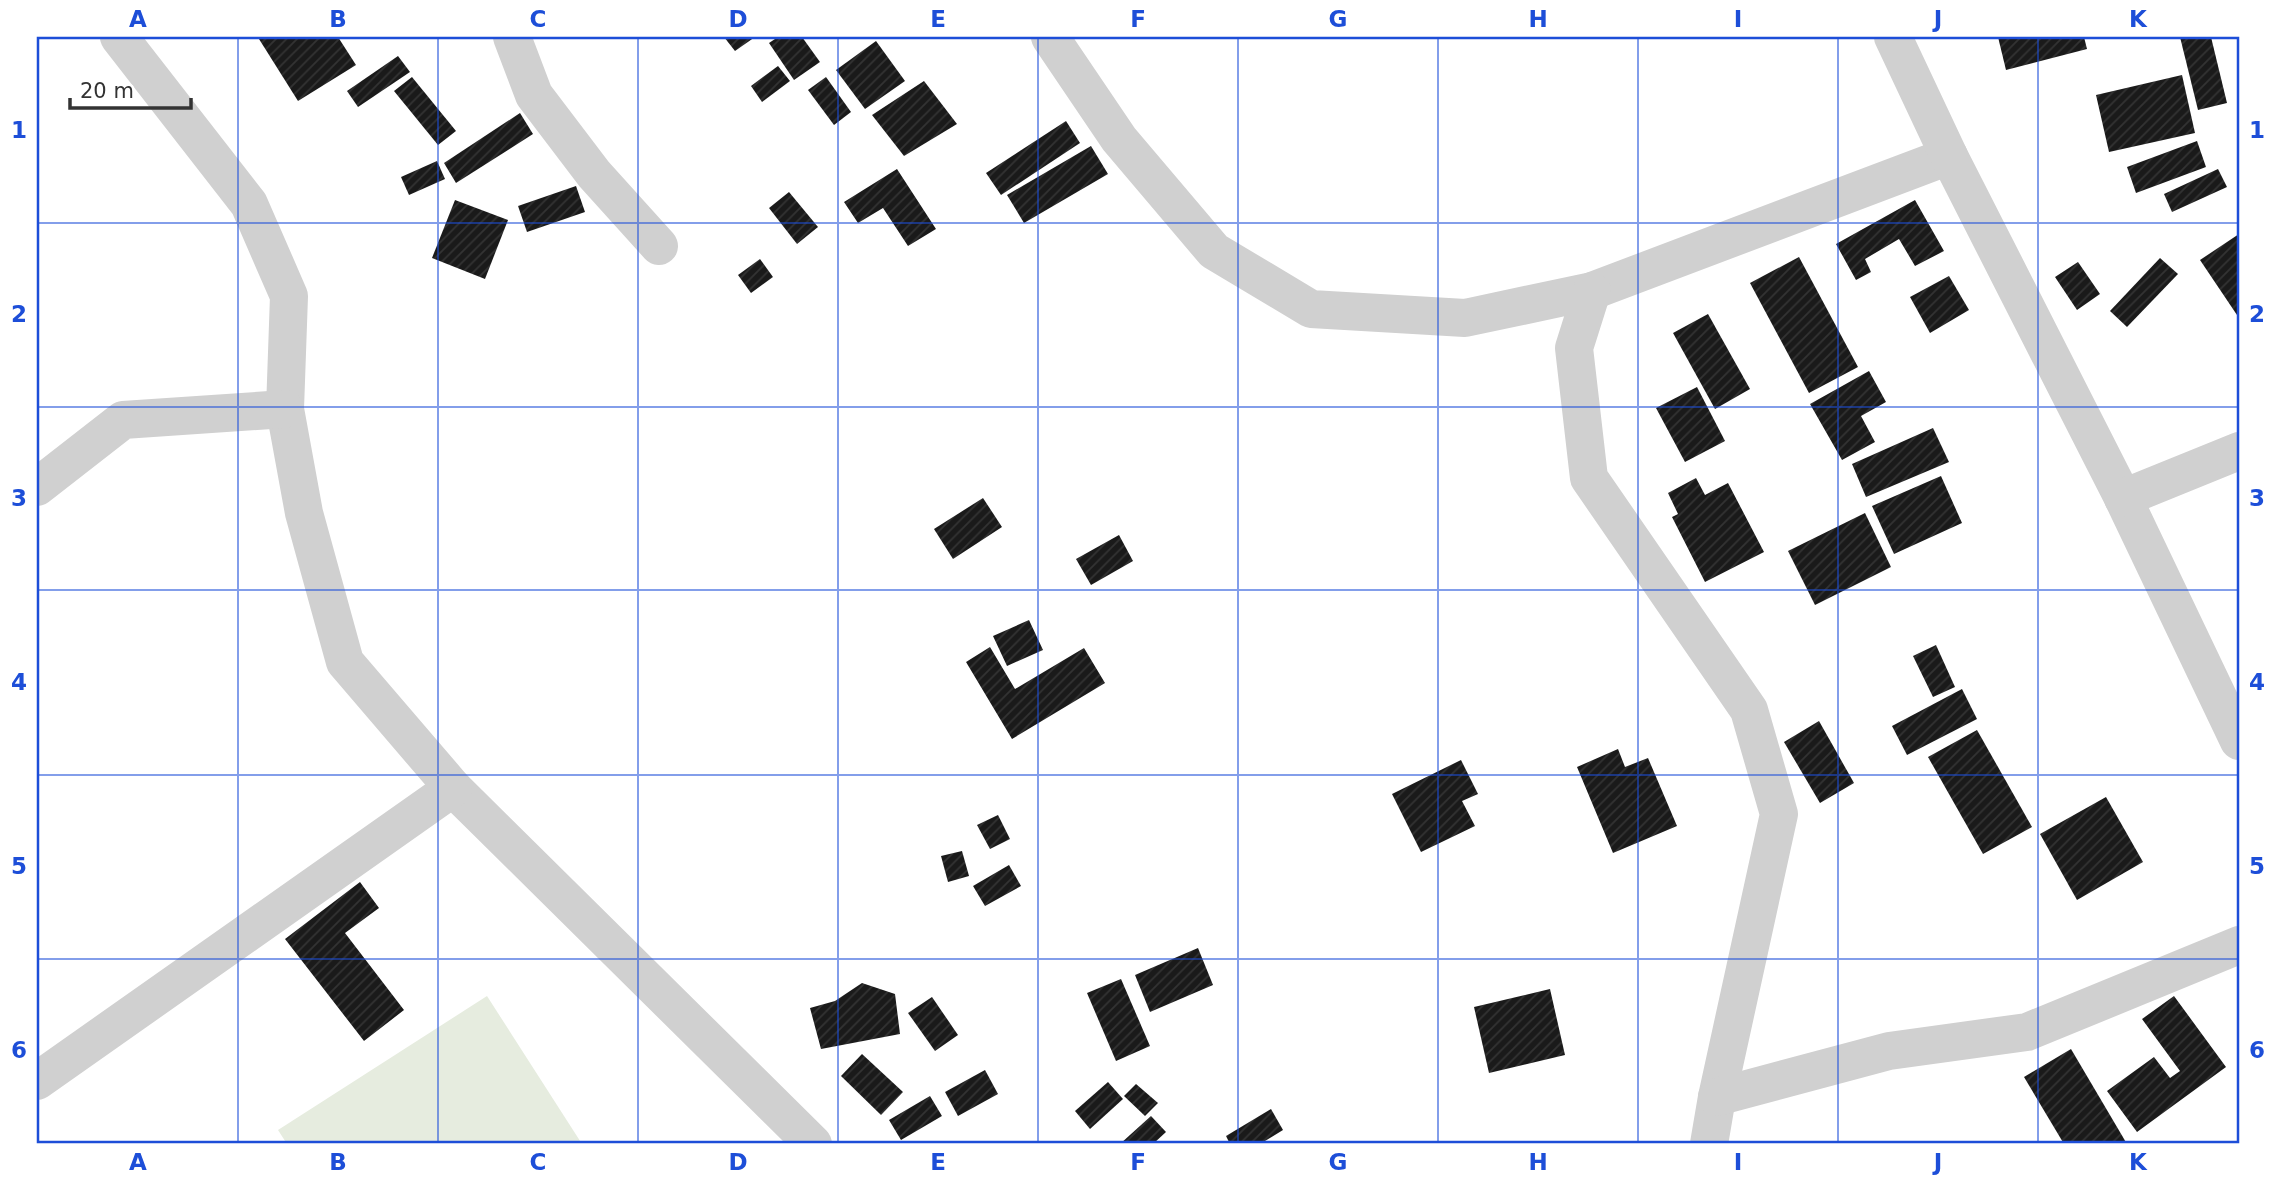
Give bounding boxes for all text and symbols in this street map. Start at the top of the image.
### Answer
text: A [129,6,147,32]
text: B [329,6,347,32]
text: C [530,6,546,32]
text: D [728,6,748,32]
text: E [930,6,946,32]
text: F [1130,6,1146,32]
text: G [1329,6,1347,32]
text: H [1528,6,1548,32]
text: I [1734,6,1742,32]
text: J [1932,6,1942,32]
text: K [2129,6,2148,32]
scale bar [70,66,191,110]
text: 20 m [80,79,134,103]
text: 1 [11,117,27,143]
text: 1 [2249,117,2265,143]
text: 2 [11,301,27,327]
text: 2 [2249,301,2265,327]
text: 3 [11,485,27,511]
text: 3 [2249,485,2265,511]
text: 4 [11,669,27,695]
text: 4 [2249,669,2265,695]
text: 5 [11,853,27,879]
text: 5 [2249,853,2265,879]
text: 6 [11,1037,27,1063]
text: 6 [2249,1037,2265,1063]
text: A [129,1149,147,1175]
text: B [329,1149,347,1175]
text: C [530,1149,546,1175]
text: D [728,1149,748,1175]
text: E [930,1149,946,1175]
text: F [1130,1149,1146,1175]
text: G [1329,1149,1347,1175]
text: H [1528,1149,1548,1175]
text: I [1734,1149,1742,1175]
text: J [1932,1149,1942,1175]
text: K [2129,1149,2148,1175]

